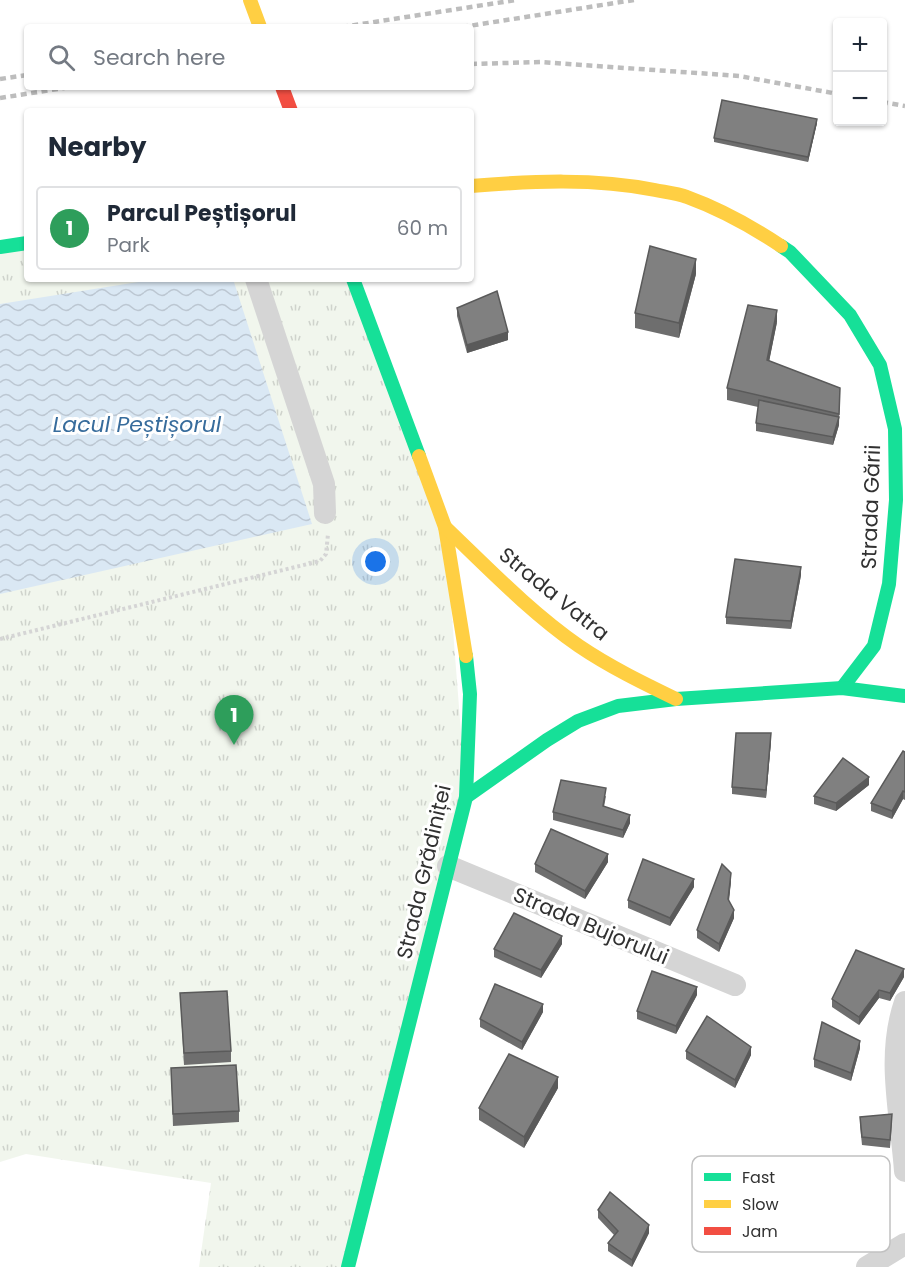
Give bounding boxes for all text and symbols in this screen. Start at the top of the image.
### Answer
map controls [833,18,887,126]
button: + [833,18,887,72]
search box [24,24,474,90]
icon: search [45,41,78,74]
text: Search here [93,42,226,73]
button: − [833,72,887,126]
text: Nearby [48,129,146,165]
text: Parcul Peștișorul [107,198,296,229]
text: 1 [66,214,73,242]
text: 60 m [397,214,448,242]
text: Park [107,231,150,259]
water label: Lacul Peștișorul [53,409,222,440]
street label: Strada Gării [854,444,887,570]
street label: Strada Vatra [493,540,616,647]
your location [361,547,390,576]
pin: 1 [214,696,254,745]
street label: Strada Grădiniței [389,782,458,962]
street label: Strada Bujorului [509,880,673,971]
legend [692,1156,890,1252]
text: Fast [742,1166,775,1189]
text: Slow [742,1193,779,1216]
text: Jam [742,1220,778,1243]

